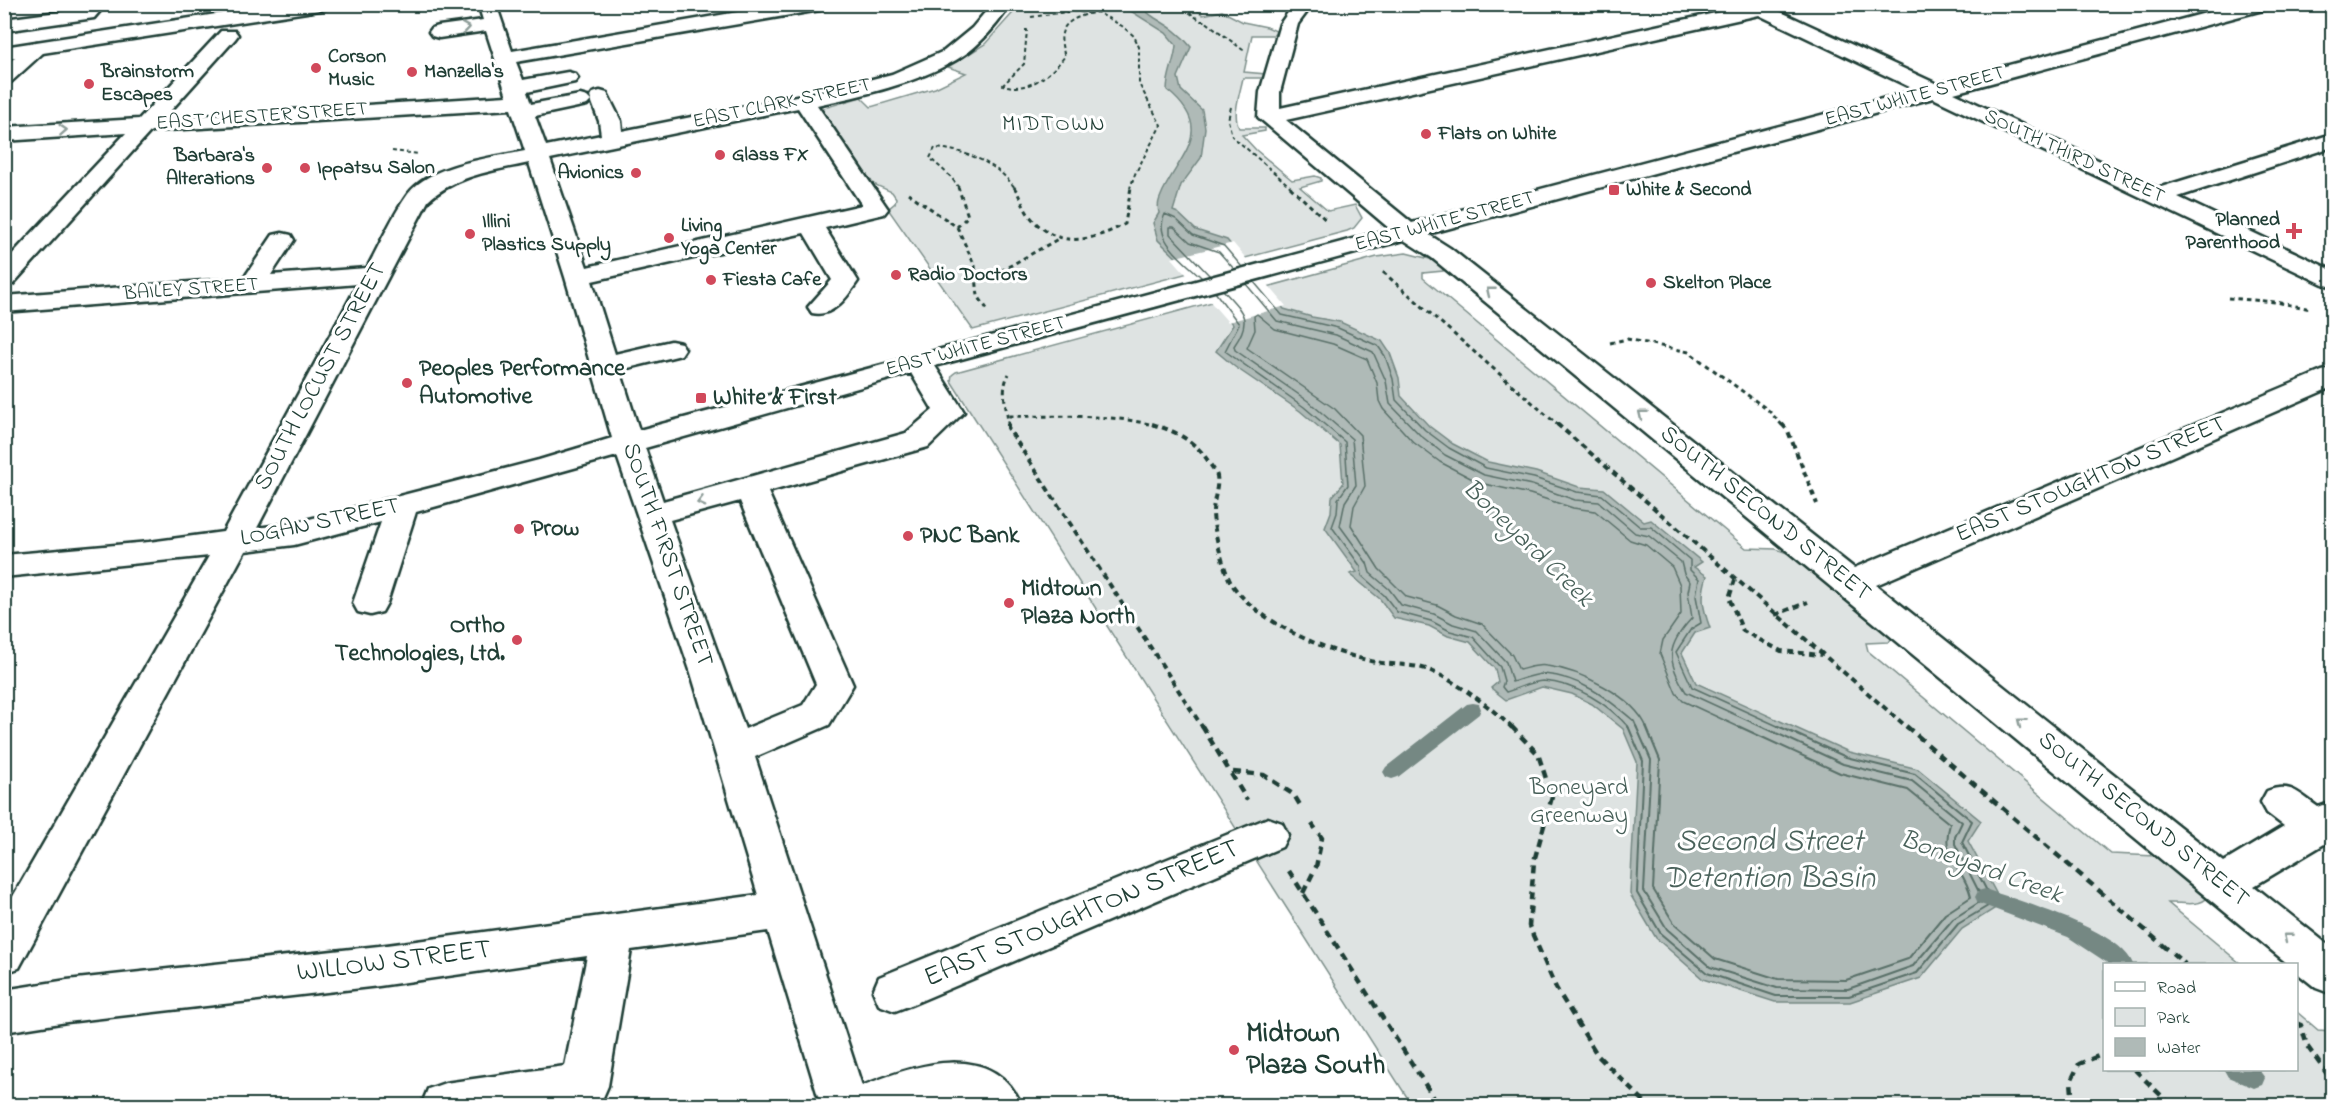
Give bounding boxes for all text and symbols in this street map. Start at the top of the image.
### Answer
one-way arrow [461,22,471,35]
place label: Corson Music [328,43,386,95]
place label: Brainstorm Escapes [100,58,194,110]
place label: Manzella's [424,58,504,87]
street label: EAST WHITE STREET [1822,59,2008,135]
marker: Corson Music [309,61,323,75]
marker: Manzella's [405,65,419,79]
street label: EAST CLARK STREET [690,71,874,137]
marker: Brainstorm Escapes [82,77,96,91]
street label: EAST CHESTER STREET [155,95,369,139]
street label: SOUTH THIRD STREET [1979,102,2169,212]
district label: MIDTOWN [1002,109,1106,141]
place label: Flats on White [1437,120,1558,149]
one-way arrow [58,123,67,136]
marker: Flats on White [1419,127,1433,141]
place label: Glass FX [732,141,809,170]
place label: Barbara's Alterations [166,142,255,194]
marker: Glass FX [713,148,727,162]
place label: Ippatsu Salon [317,154,435,183]
place label: Avionics [557,159,624,188]
marker: Barbara's Alterations [260,161,274,175]
marker: Ippatsu Salon [298,161,312,175]
marker: Avionics [629,166,643,180]
place label: White & Second [1626,176,1752,205]
marker: White & Second [1607,183,1621,197]
street label: EAST WHITE STREET [1352,184,1538,260]
place label: Planned Parenthood [2186,206,2281,258]
place label: Illini Plastics Supply [482,208,611,261]
place label: Living Yoga Center [680,212,777,265]
marker: Planned Parenthood [2285,222,2303,240]
marker: Illini Plastics Supply [463,227,477,241]
marker: Living Yoga Center [662,231,676,245]
street label: SOUTH LOCUST STREET [246,257,396,497]
place label: Radio Doctors [908,261,1028,290]
place label: Fiesta Cafe [722,266,822,295]
marker: Radio Doctors [889,268,903,282]
place label: Skelton Place [1663,269,1772,298]
street label: BAILEY STREET [122,271,259,309]
marker: Fiesta Cafe [704,273,718,287]
marker: Skelton Place [1644,276,1658,290]
one-way arrow [1486,288,1497,299]
street label: EAST WHITE STREET [883,309,1069,385]
place label: Peoples Performance Automotive [419,352,626,415]
marker: Peoples Performance Automotive [400,376,414,390]
place label: White & First [713,381,838,416]
marker: White & First [694,391,708,405]
street label: EAST STOUGHTON STREET [1950,407,2232,553]
one-way arrow [1638,410,1649,421]
street label: SOUTH SECOND STREET [1652,418,1879,611]
street label: SOUTH FIRST STREET [612,438,722,672]
water label: Boneyard Creek [1453,471,1603,618]
street label: LOGAN STREET [237,489,403,557]
one-way arrow [696,494,706,507]
place label: Prow [531,512,579,547]
place label: PNC Bank [920,519,1020,554]
marker: Prow [512,522,526,536]
marker: PNC Bank [901,529,915,543]
place label: Midtown Plaza North [1021,572,1135,635]
marker: Midtown Plaza North [1002,596,1016,610]
place label: Ortho Technologies, Ltd. [335,609,505,673]
marker: Ortho Technologies, Ltd. [510,633,524,647]
one-way arrow [2017,718,2028,729]
street label: SOUTH SECOND STREET [2030,724,2257,917]
park label: Boneyard Greenway [1529,771,1629,835]
water label: Second Street Detention Basin [1663,819,1876,903]
water label: Boneyard Creek [1895,821,2069,916]
street label: EAST STOUGHTON STREET [918,829,1246,999]
street label: WILLOW STREET [294,930,494,994]
one-way arrow [2283,933,2294,944]
legend [2103,963,2298,1071]
text: Road [2157,976,2196,1002]
text: Park [2157,1006,2190,1032]
place label: Midtown Plaza South [1246,1014,1385,1087]
text: Water [2157,1036,2201,1062]
marker: Midtown Plaza South [1227,1043,1241,1057]

